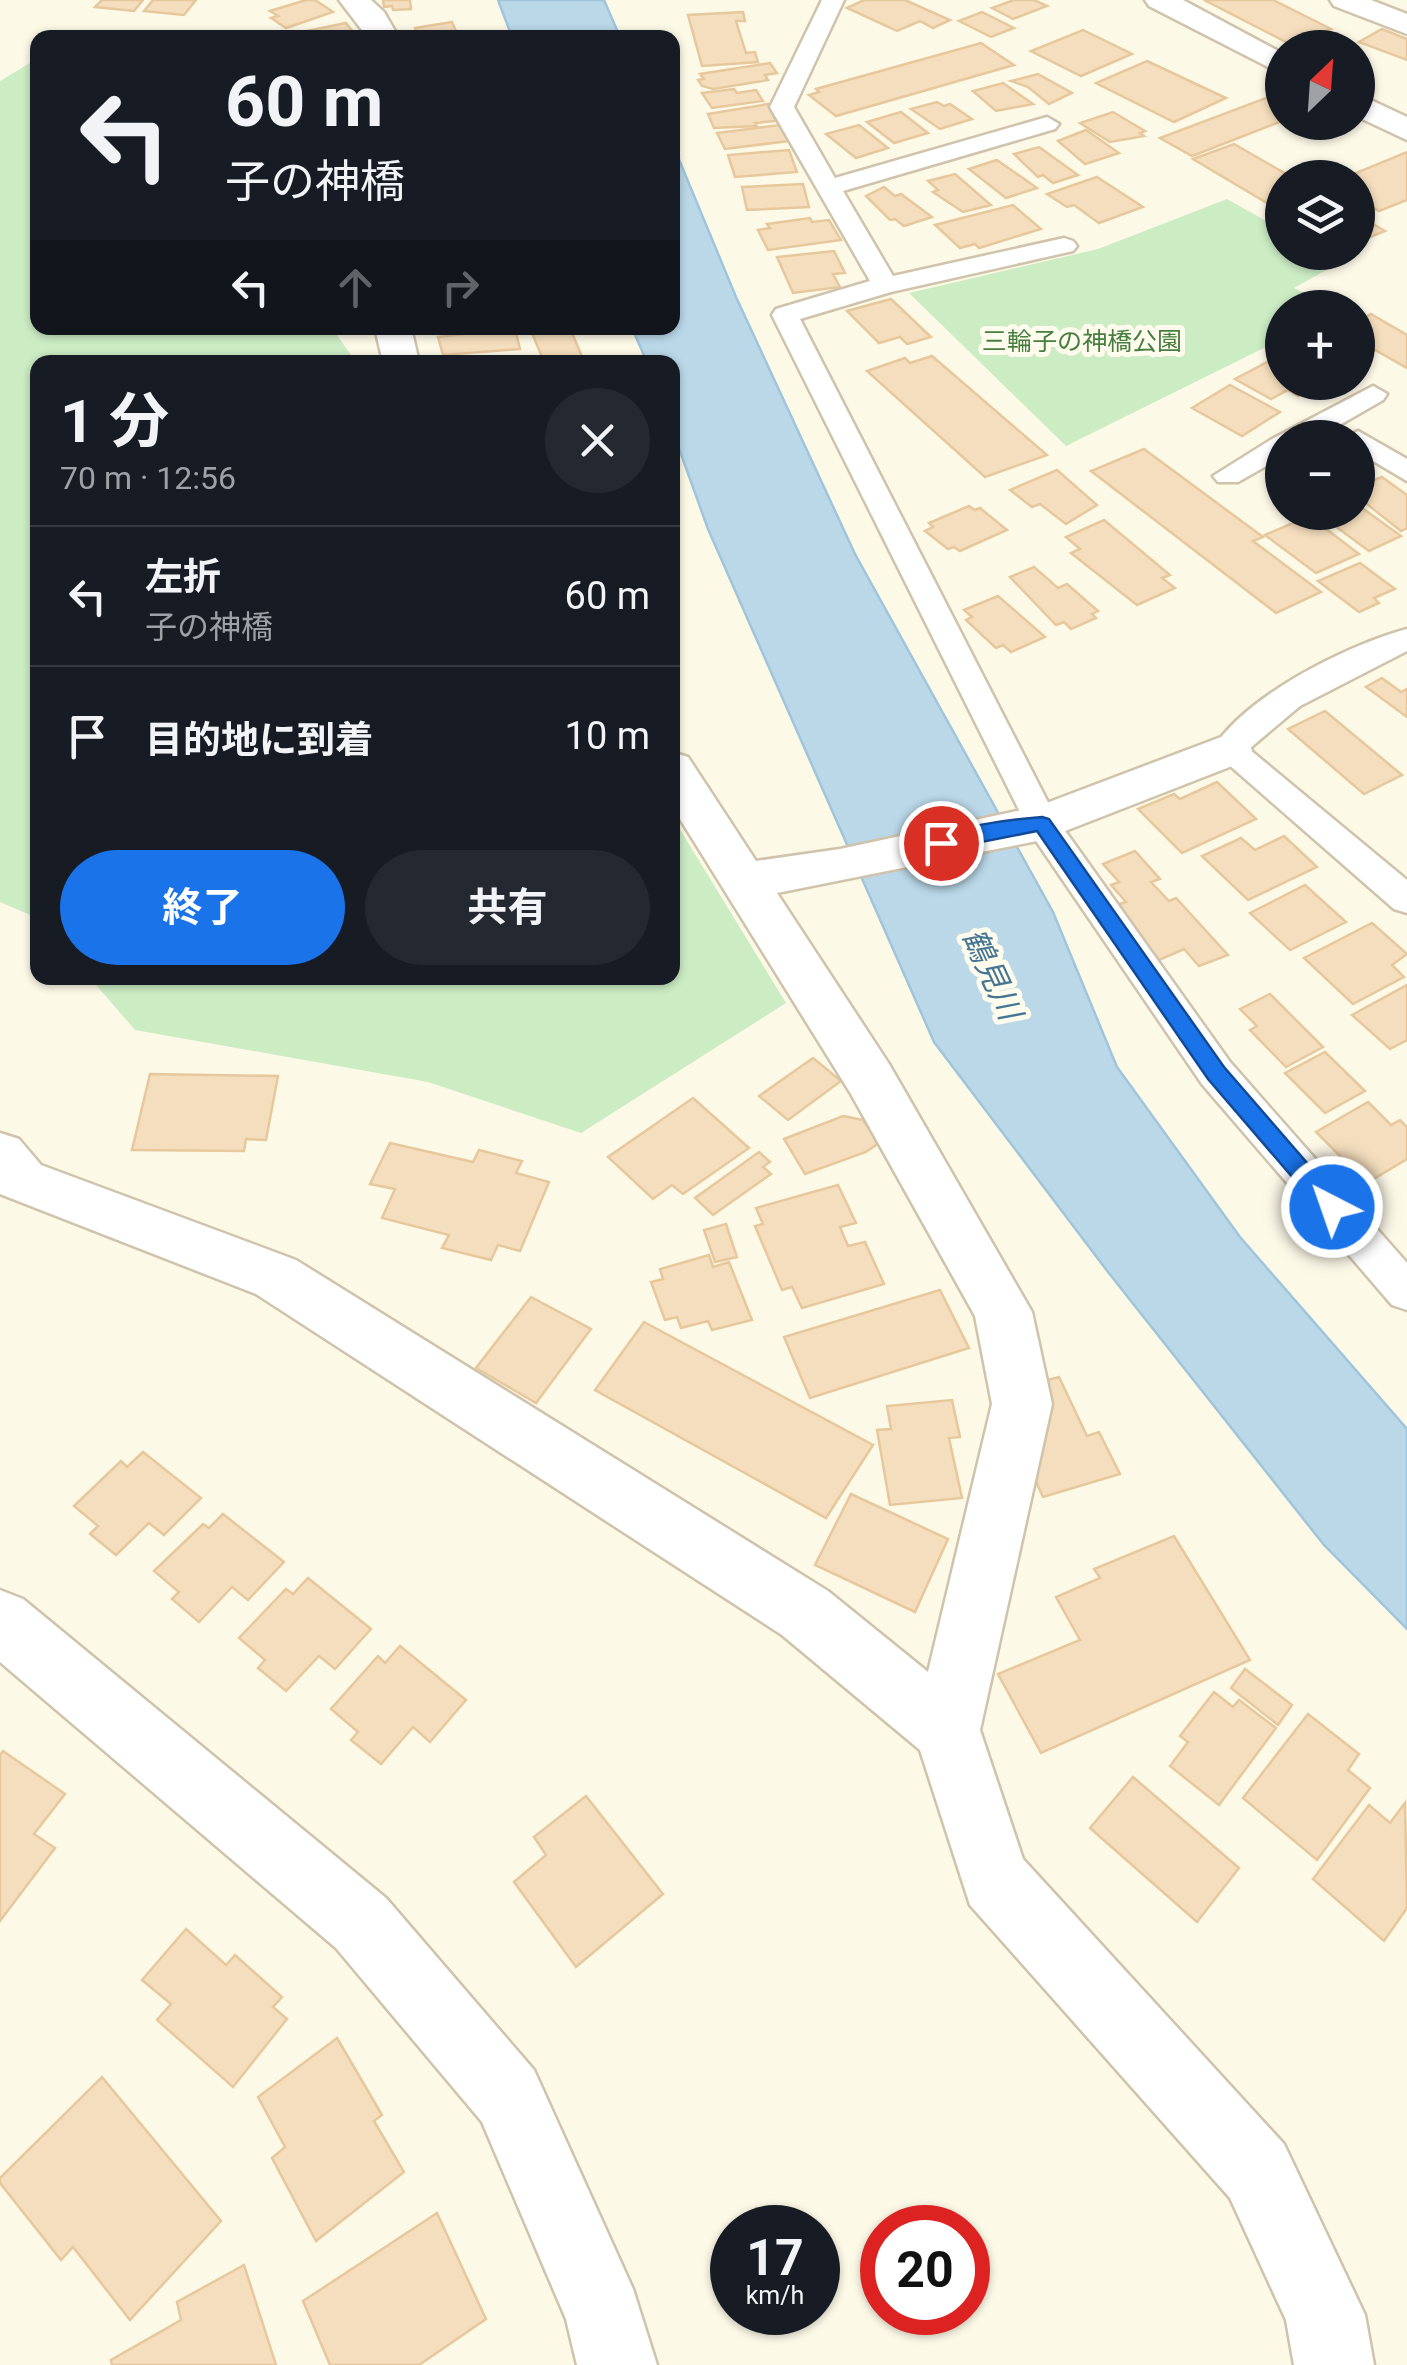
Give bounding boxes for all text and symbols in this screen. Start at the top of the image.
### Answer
north arrow [1265,30,1375,140]
map controls [1265,30,1375,530]
text: 60 m [225,61,383,143]
icon: left [60,70,190,200]
text: 子の神橋 [225,155,405,208]
button: layers [1265,160,1375,270]
icon: left [223,260,278,315]
icon: ahead [328,260,383,315]
icon: right [433,260,488,315]
button: + [1265,290,1375,400]
park label: 三輪子の神橋公園 [982,327,1182,356]
text: 1 分 [60,386,169,457]
button: close [545,388,650,493]
button: − [1265,420,1375,530]
text: 70 m · 12:56 [60,459,236,497]
text: 左折 [145,555,221,599]
icon: left [60,569,115,624]
text: 60 m [565,574,650,618]
text: 子の神橋 [145,608,273,646]
icon: arrive [60,709,115,764]
text: 10 m [565,714,650,758]
text: 目的地に到着 [145,718,373,762]
pin [899,801,984,886]
icon: arrive [914,816,969,871]
button: 終了 [60,850,345,965]
button: 共有 [365,850,650,965]
water label: 鶴見川 [954,922,1031,1028]
position arrow [1280,1155,1384,1259]
speed limit sign: 20 [860,2205,990,2335]
text: 17 [746,2229,804,2287]
text: km/h [746,2281,804,2310]

